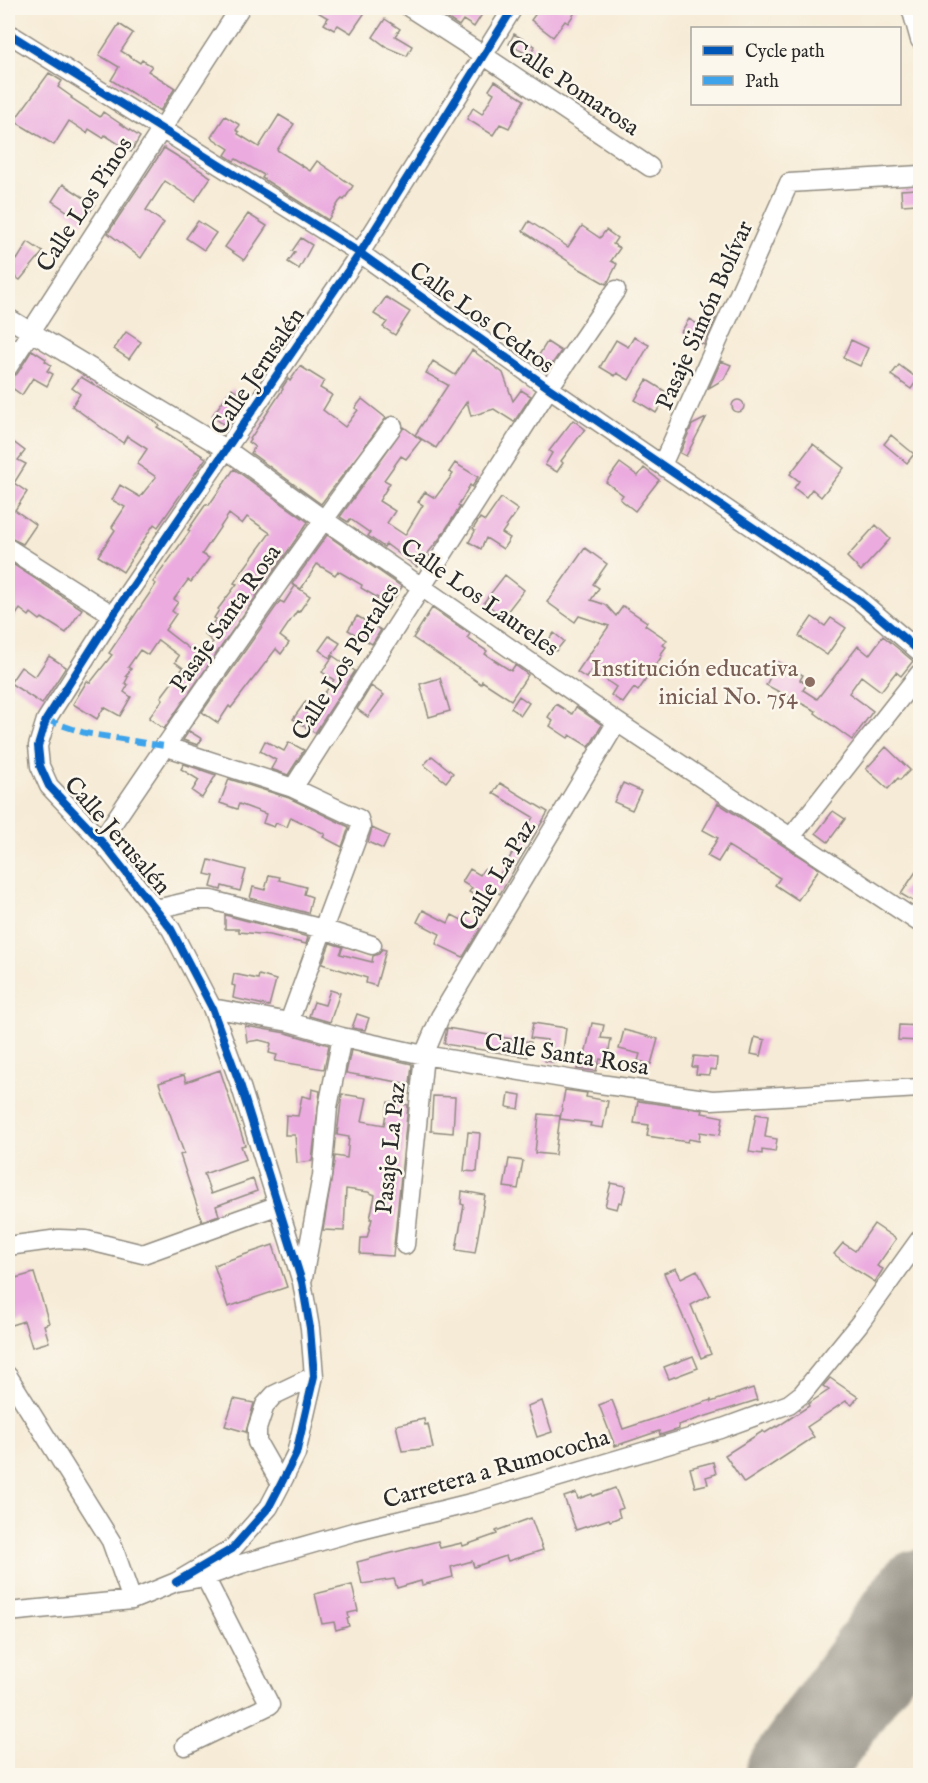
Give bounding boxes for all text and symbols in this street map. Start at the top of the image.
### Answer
legend [691,27,901,105]
street label: Calle Pomarosa [501,33,646,144]
text: Cycle path [745,41,825,64]
text: Path [745,71,779,94]
street label: Calle Los Pinos [30,131,141,278]
street label: Pasaje Simón Bolívar [650,216,761,415]
street label: Calle Los Cedros [402,255,560,381]
street label: Calle Jerusalén [204,302,312,442]
street label: Calle Los Laureles [394,532,564,664]
street label: Pasaje Santa Rosa [164,538,289,699]
street label: Calle Los Portales [285,577,407,746]
place label: Institución educativa inicial No. 754 [591,654,799,713]
marker: Institución educativa inicial No. 754 [803,675,817,689]
street label: Calle Jerusalén [57,770,177,902]
street label: Calle La Paz [453,814,544,937]
street label: Calle Santa Rosa [482,1027,652,1084]
street label: Pasaje La Paz [369,1081,414,1216]
street label: Carretera a Rumococha [380,1422,614,1517]

